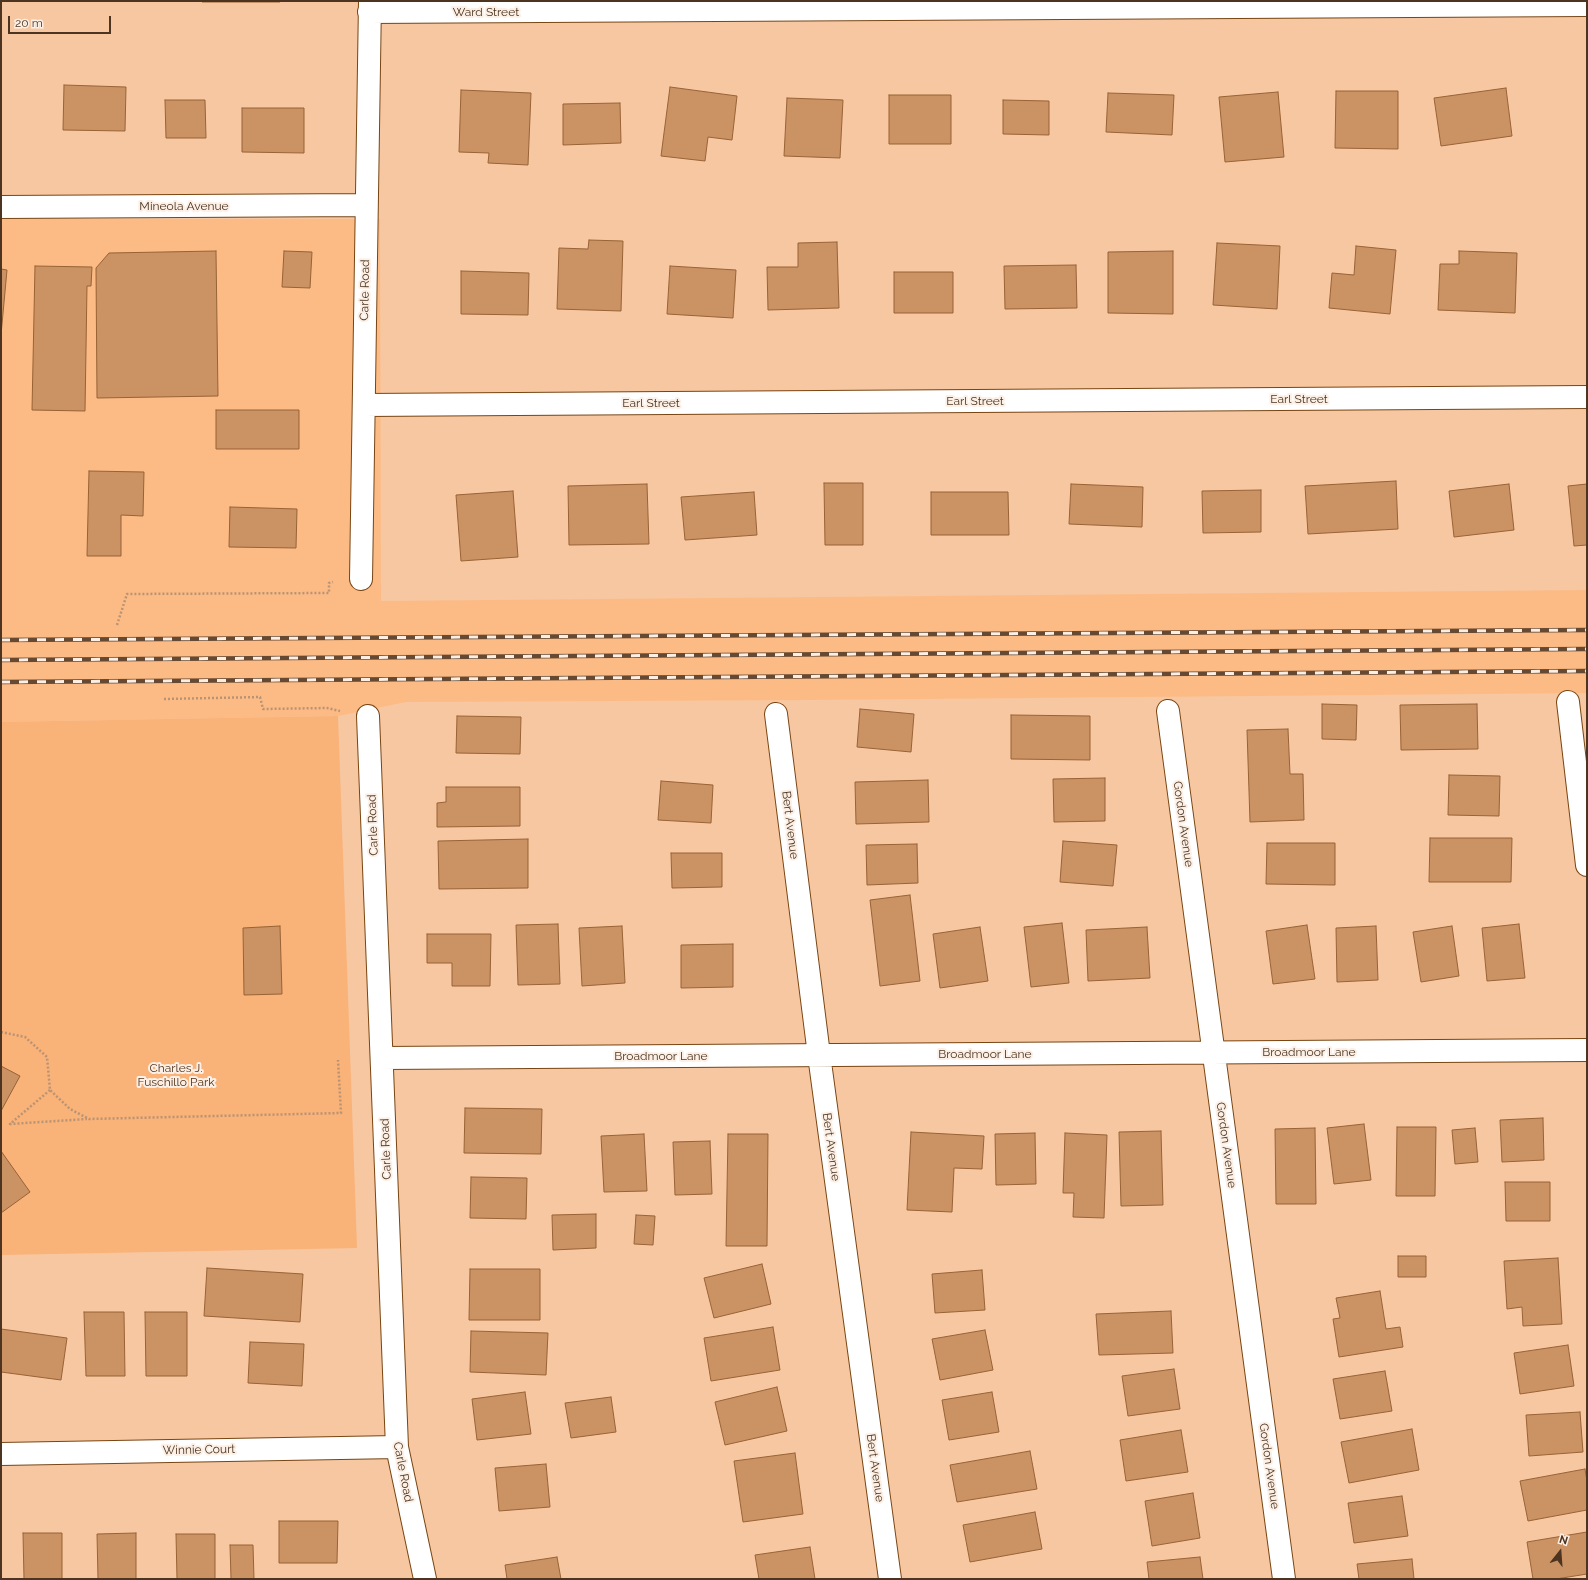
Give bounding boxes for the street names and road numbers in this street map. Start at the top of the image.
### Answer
street label: Ward Street [453,5,519,19]
street label: Mineola Avenue [139,199,229,213]
street label: Carle Road [357,259,373,321]
street label: Earl Street [1270,392,1328,406]
street label: Earl Street [946,394,1004,408]
street label: Earl Street [622,396,680,410]
street label: Gordon Avenue [1170,780,1196,868]
street label: Bert Avenue [779,790,801,860]
street label: Carle Road [365,794,381,856]
street label: Broadmoor Lane [1262,1045,1356,1059]
street label: Broadmoor Lane [938,1047,1032,1061]
street label: Broadmoor Lane [614,1049,708,1063]
street label: Gordon Avenue [1213,1101,1239,1189]
street label: Bert Avenue [819,1112,843,1182]
street label: Carle Road [378,1118,394,1180]
street label: Gordon Avenue [1256,1422,1282,1510]
street label: Bert Avenue [863,1433,887,1503]
street label: Carle Road [390,1441,416,1503]
street label: Winnie Court [163,1442,235,1458]

